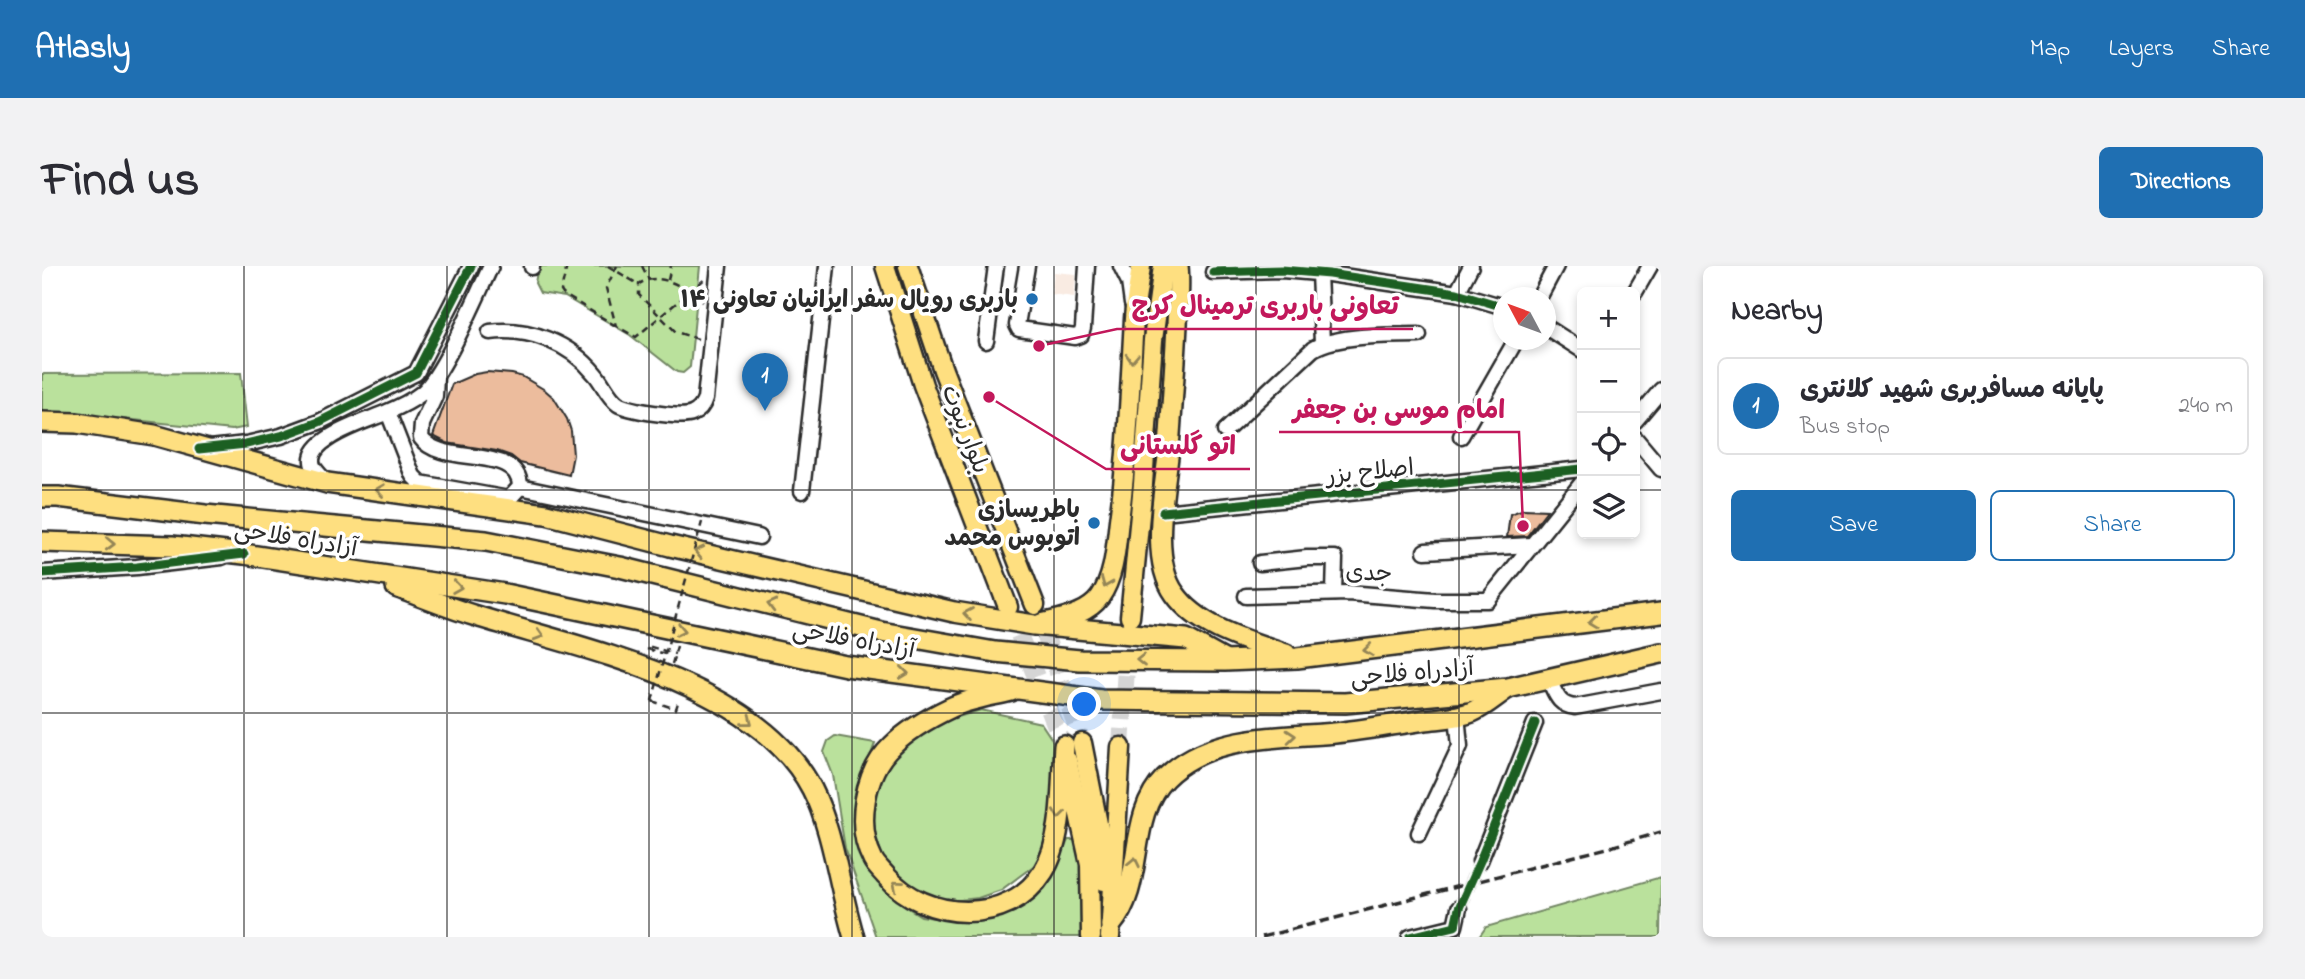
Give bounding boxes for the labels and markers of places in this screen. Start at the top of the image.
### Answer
callout: تعاونی باربری ترمینال کرج [1117,282,1413,329]
place label: باربری رویال سفر ایرانیان تعاونی ۱۴ [681,284,1018,319]
marker: باربری رویال سفر ایرانیان تعاونی ۱۴ [1024,291,1040,307]
pin: 1 [742,353,788,411]
callout: امام موسی بن جعفر [1279,385,1519,432]
callout: اتو گلستانی [1106,422,1250,469]
place label: باطریسازی اتوبوس محمد [944,494,1080,557]
marker: باطریسازی اتوبوس محمد [1086,515,1102,531]

